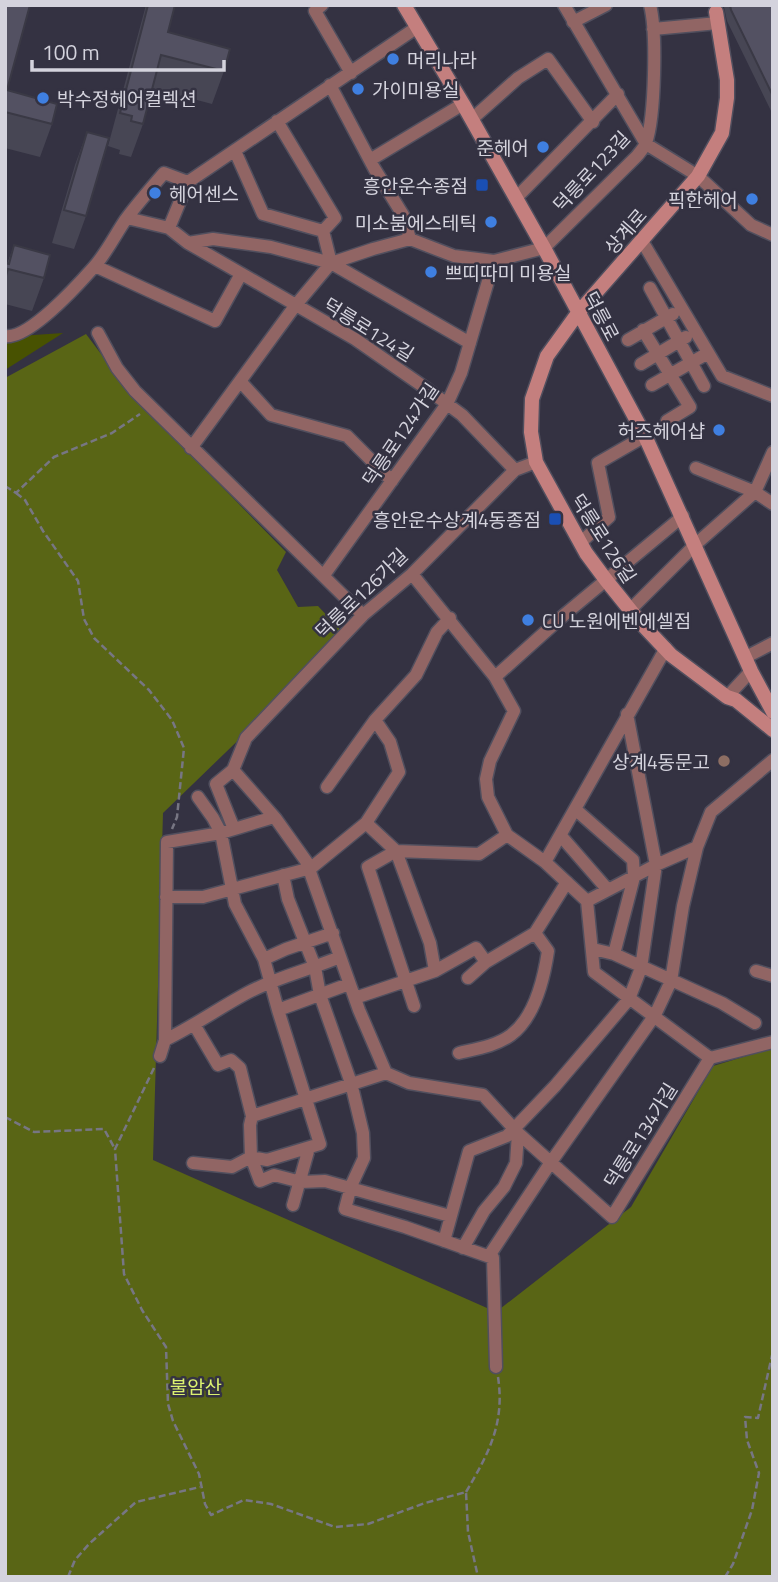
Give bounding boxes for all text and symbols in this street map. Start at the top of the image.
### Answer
scale bar [32,28,224,72]
text: 100 m [42,36,99,68]
place label: 머리나라 [407,45,477,74]
marker: 머리나라 [385,51,401,67]
place label: 가이미용실 [372,75,459,104]
marker: 가이미용실 [350,81,366,97]
place label: 박수정헤어컬렉션 [57,84,197,113]
marker: 박수정헤어컬렉션 [35,90,51,106]
street label: 덕릉로123길 [546,124,636,218]
place label: 준헤어 [477,133,529,162]
marker: 준헤어 [535,139,551,155]
place label: 흥안운수종점 [363,171,468,200]
marker: 흥안운수종점 [474,177,490,193]
place label: 헤어센스 [169,179,239,208]
marker: 헤어센스 [147,185,163,201]
place label: 픽한헤어 [668,185,738,214]
marker: 픽한헤어 [744,191,760,207]
street label: 상계로 [597,202,653,260]
place label: 미소붐에스테틱 [355,208,477,237]
marker: 미소붐에스테틱 [483,214,499,230]
place label: 쁘띠따미 미용실 [445,258,572,287]
marker: 쁘띠따미 미용실 [423,264,439,280]
street label: 덕릉로 [577,286,627,346]
street label: 덕릉로124길 [318,290,420,368]
street label: 덕릉로124가길 [355,376,445,492]
place label: 허즈헤어샵 [618,416,705,445]
marker: 허즈헤어샵 [711,422,727,438]
street label: 덕릉로126길 [564,487,644,589]
place label: 흥안운수상계4동종점 [373,505,541,534]
marker: 흥안운수상계4동종점 [547,511,563,527]
street label: 덕릉로126가길 [308,541,414,645]
place label: CU 노원에벤에셀점 [542,606,691,635]
marker: CU 노원에벤에셀점 [520,612,536,628]
place label: 상계4동문고 [612,747,710,776]
marker: 상계4동문고 [716,753,732,769]
street label: 덕릉로134가길 [596,1077,684,1193]
park label: 불암산 [170,1372,222,1401]

